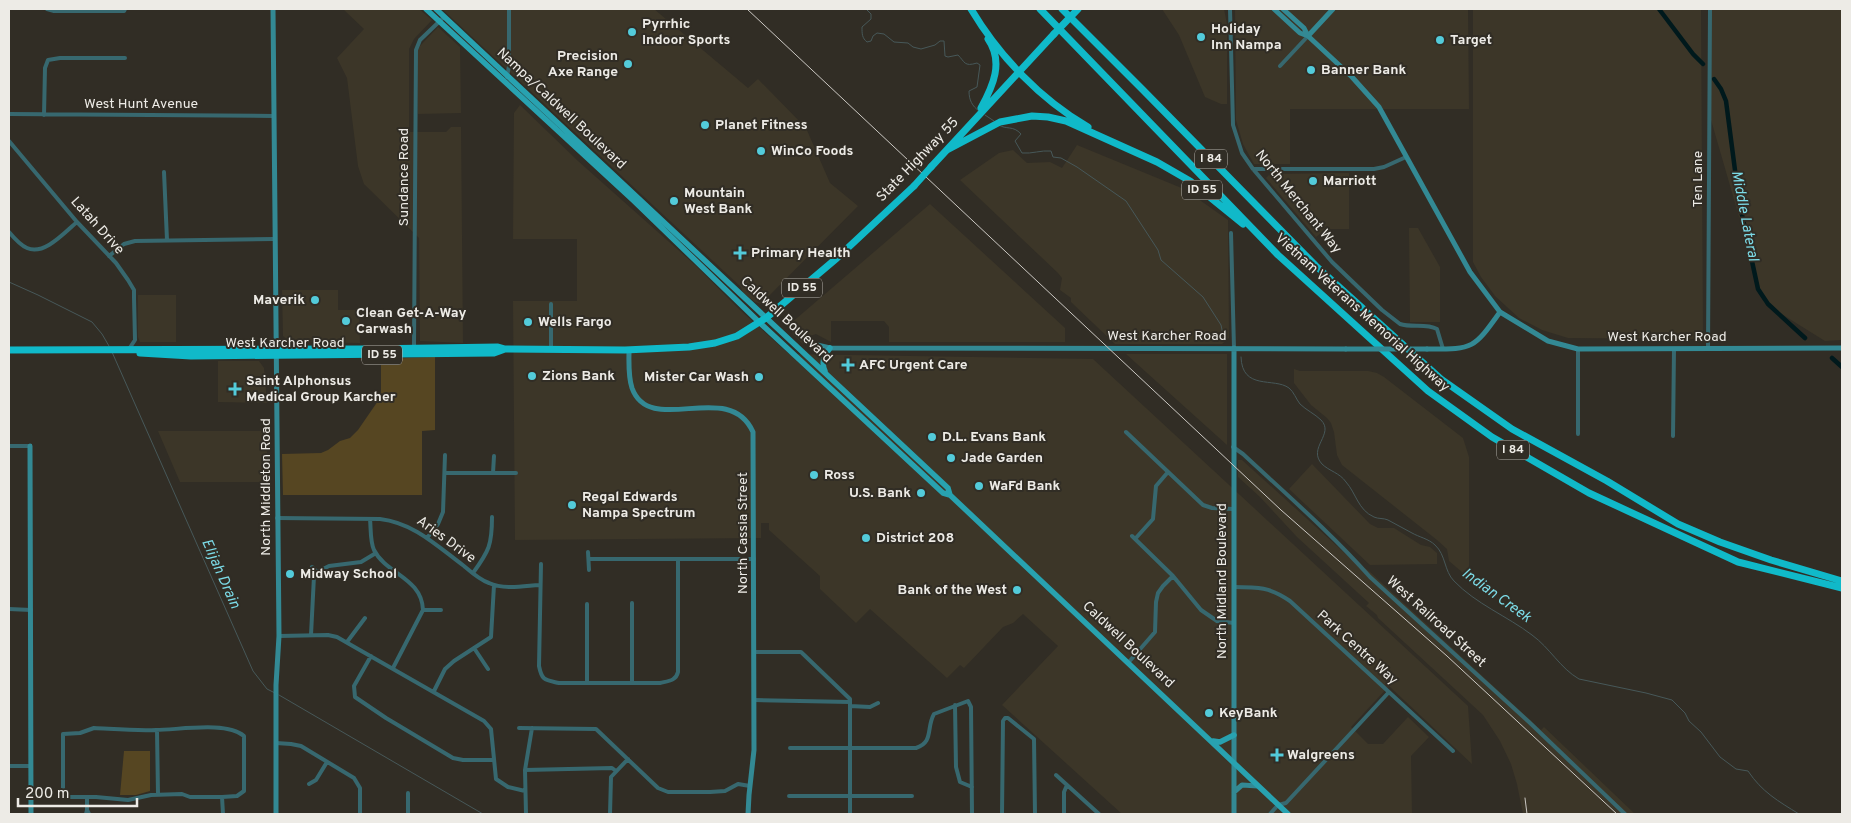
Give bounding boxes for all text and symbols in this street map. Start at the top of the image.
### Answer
place label: Pyrrhic Indoor Sports [642,16,731,49]
place label: Holiday Inn Nampa [1211,21,1282,54]
marker: Pyrrhic Indoor Sports [626,26,638,38]
marker: Holiday Inn Nampa [1195,31,1207,43]
place label: Target [1450,32,1492,49]
marker: Target [1434,34,1446,46]
street label: Nampa/Caldwell Boulevard [493,45,629,173]
place label: Precision Axe Range [548,48,618,81]
marker: Precision Axe Range [622,58,634,70]
place label: Banner Bank [1321,62,1406,79]
marker: Banner Bank [1305,64,1317,76]
street label: West Hunt Avenue [84,96,198,113]
street label: State Highway 55 [873,114,963,206]
place label: Planet Fitness [715,117,808,134]
marker: Planet Fitness [699,119,711,131]
street label: Sundance Road [396,128,413,226]
place label: WinCo Foods [771,143,854,160]
marker: WinCo Foods [755,145,767,157]
street label: North Merchant Way [1251,147,1345,257]
road number: I 84 [1195,150,1227,168]
street label: Ten Lane [1690,151,1707,207]
water label: Middle Lateral [1726,169,1762,264]
place label: Marriott [1323,173,1377,190]
marker: Marriott [1307,175,1319,187]
road number: ID 55 [1182,180,1222,200]
place label: Mountain West Bank [684,185,753,218]
street label: Latah Drive [67,194,127,258]
marker: Mountain West Bank [668,195,680,207]
street label: Vietnam Veterans Memorial Highway [1271,230,1453,396]
place label: Primary Health [751,245,850,262]
marker: Primary Health [733,246,747,260]
street label: Caldwell Boulevard [737,273,835,367]
road number: ID 55 [782,278,822,298]
place label: Maverik [253,292,305,309]
marker: Maverik [309,294,321,306]
place label: Clean Get-A-Way Carwash [356,305,467,338]
place label: Wells Fargo [538,314,612,331]
marker: Clean Get-A-Way Carwash [340,315,352,327]
marker: Wells Fargo [522,316,534,328]
street label: West Karcher Road [1107,328,1227,345]
street label: West Karcher Road [1607,329,1727,346]
street label: West Karcher Road [225,335,345,352]
road number: ID 55 [362,346,402,364]
place label: AFC Urgent Care [859,357,968,374]
marker: AFC Urgent Care [841,358,855,372]
place label: Zions Bank [542,368,615,385]
place label: Mister Car Wash [644,369,749,386]
marker: Zions Bank [526,370,538,382]
marker: Mister Car Wash [753,371,765,383]
place label: Saint Alphonsus Medical Group Karcher [246,373,396,406]
marker: Saint Alphonsus Medical Group Karcher [228,382,242,396]
street label: North Middleton Road [258,418,275,556]
place label: D.L. Evans Bank [942,429,1046,446]
marker: D.L. Evans Bank [926,431,938,443]
road number: I 84 [1497,440,1529,460]
place label: Jade Garden [961,450,1043,467]
marker: Jade Garden [945,452,957,464]
place label: Ross [824,467,855,484]
marker: Ross [808,469,820,481]
street label: North Cassia Street [735,472,752,594]
place label: WaFd Bank [989,478,1061,495]
marker: WaFd Bank [973,480,985,492]
place label: U.S. Bank [849,485,911,502]
marker: U.S. Bank [915,487,927,499]
place label: Regal Edwards Nampa Spectrum [582,489,695,522]
marker: Regal Edwards Nampa Spectrum [566,499,578,511]
street label: North Midland Boulevard [1214,503,1231,659]
street label: Aries Drive [413,513,479,567]
place label: District 208 [876,530,954,547]
marker: District 208 [860,532,872,544]
water label: Elijah Drain [196,536,244,612]
water label: Indian Creek [1458,564,1535,628]
place label: Midway School [300,566,397,583]
marker: Midway School [284,568,296,580]
street label: West Railroad Street [1383,573,1489,671]
place label: Bank of the West [897,582,1007,599]
marker: Bank of the West [1011,584,1023,596]
street label: Caldwell Boulevard [1079,598,1177,692]
street label: Park Centre Way [1313,607,1401,689]
place label: KeyBank [1219,705,1278,722]
marker: KeyBank [1203,707,1215,719]
place label: Walgreens [1287,747,1355,764]
marker: Walgreens [1271,749,1283,761]
scale bar [18,776,136,808]
text: 200 m [25,785,70,804]

